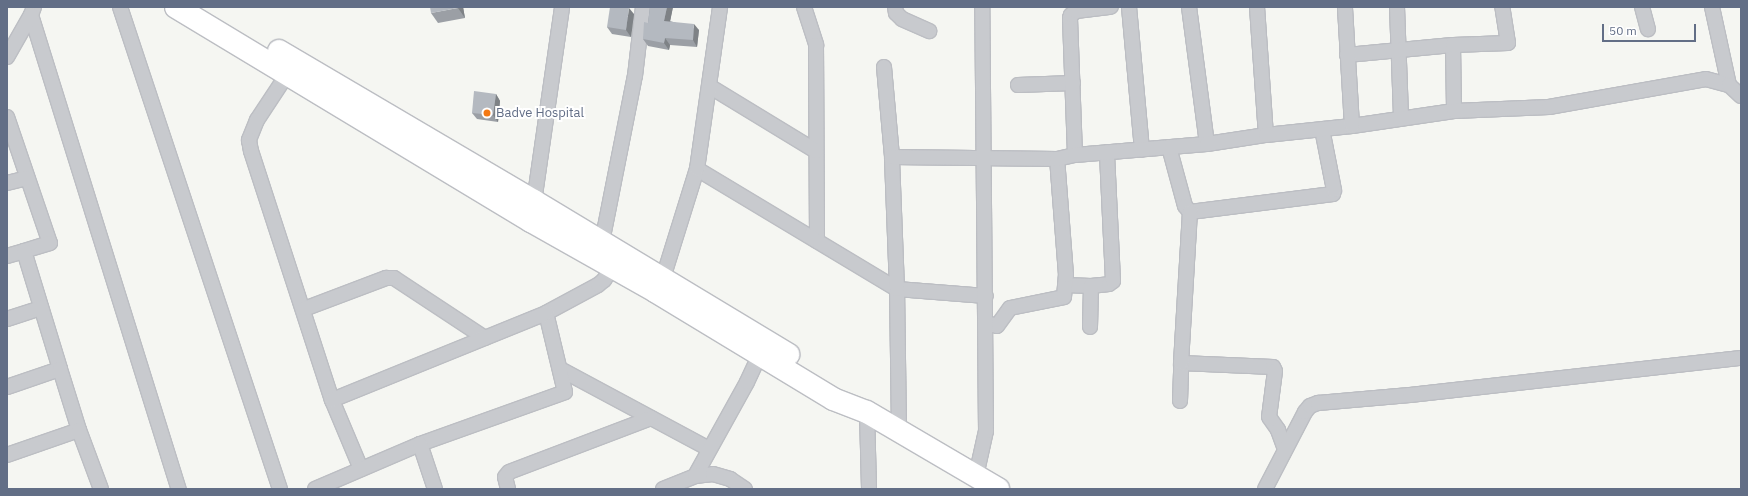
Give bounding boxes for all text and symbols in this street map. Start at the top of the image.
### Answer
scale bar [1604,16,1698,42]
text: 50 m [1609,23,1637,38]
place label: Badve Hospital [496,105,584,121]
marker: Badve Hospital [481,107,493,119]

